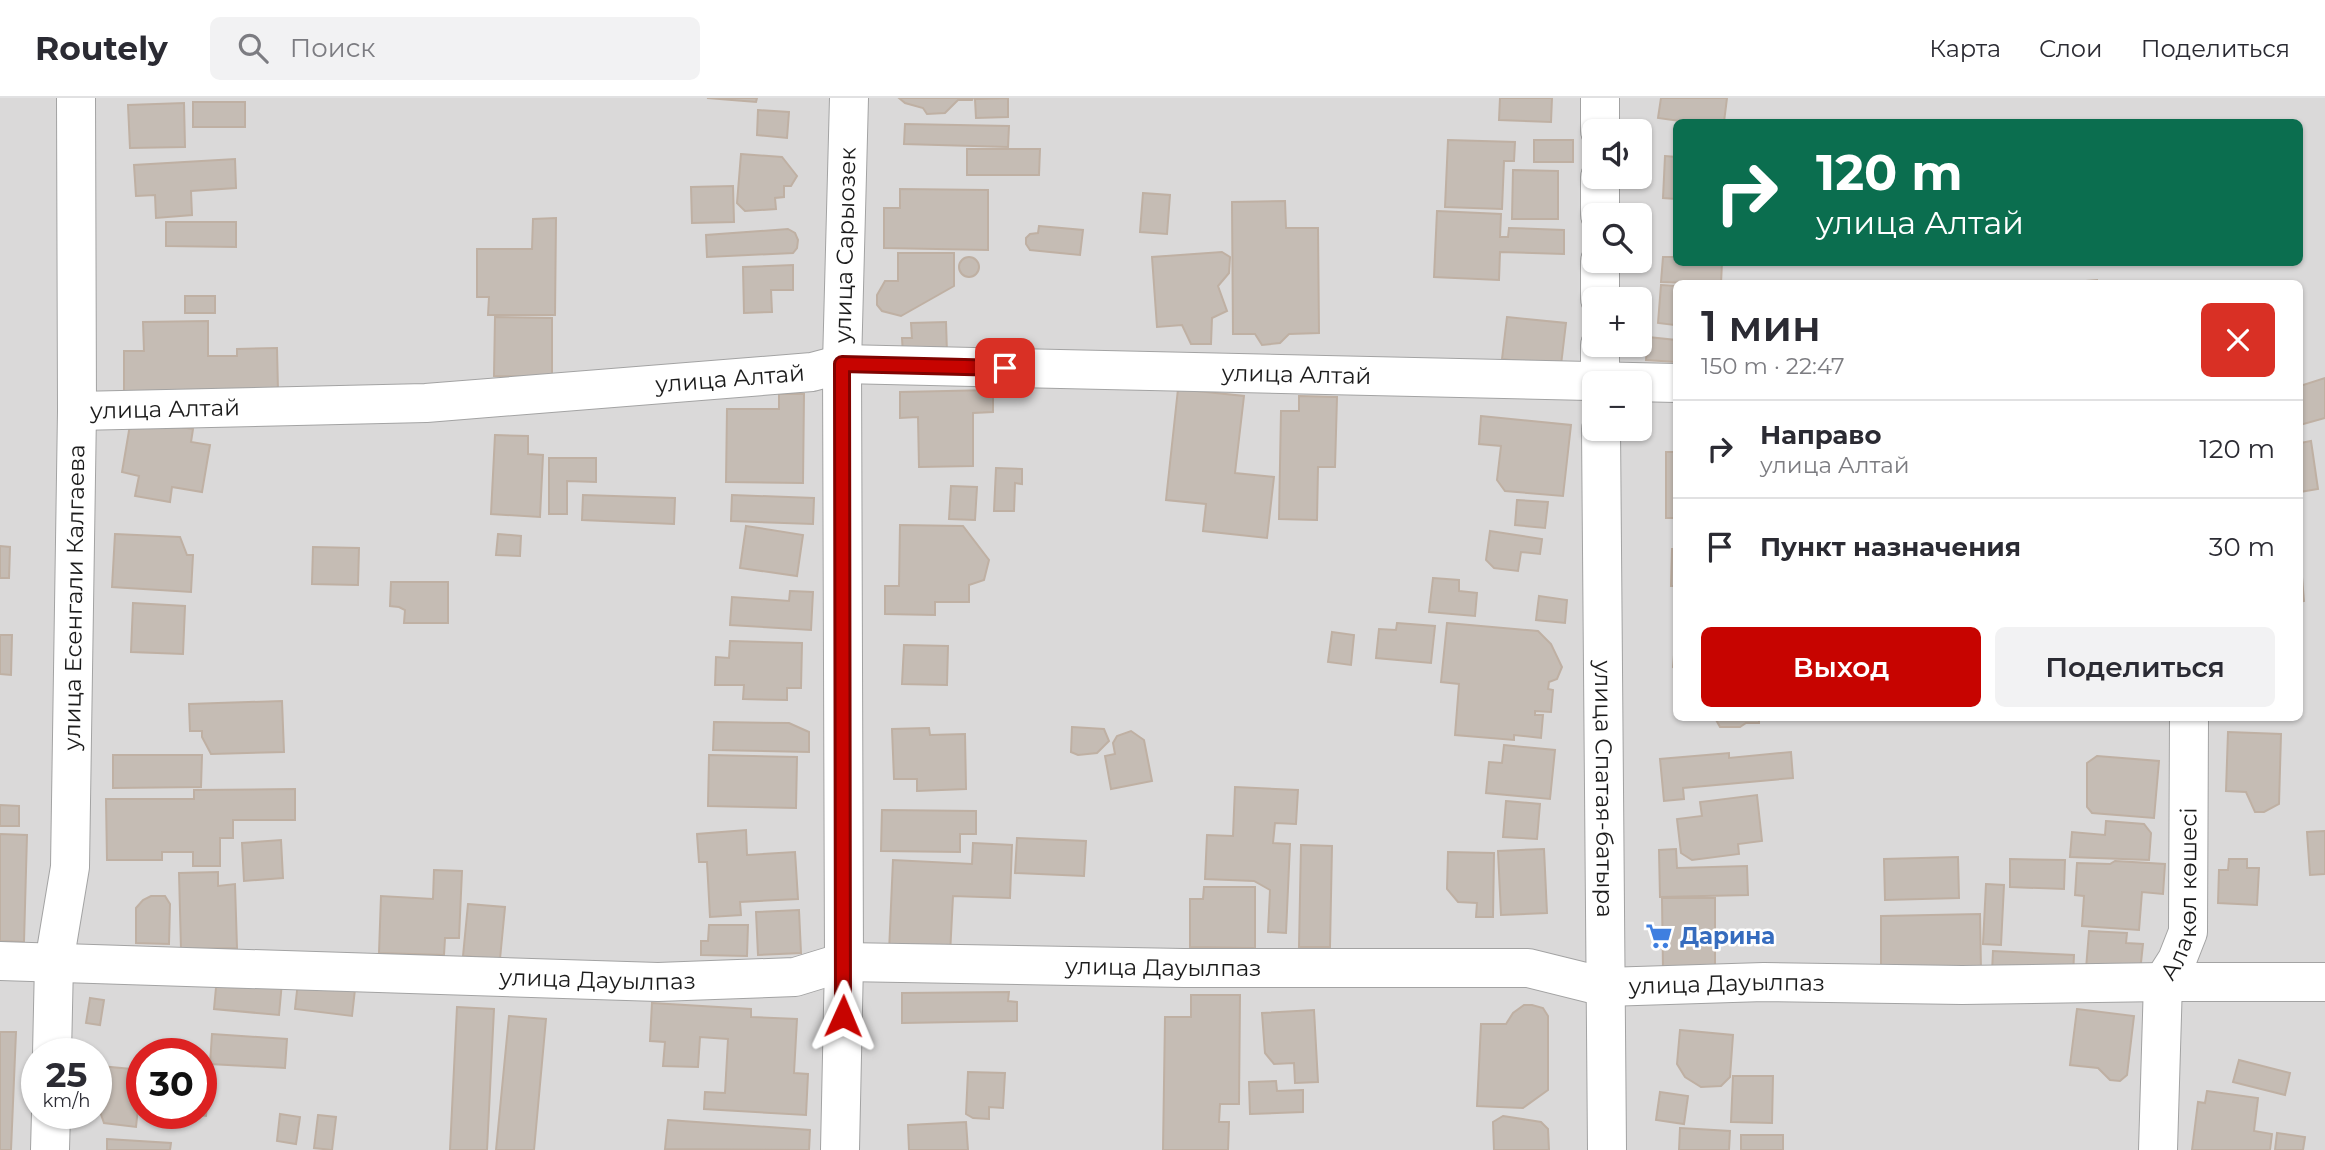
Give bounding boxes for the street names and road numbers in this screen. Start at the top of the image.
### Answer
street label: улица Сарыозек [829,146,862,344]
street label: улица Алтай [653,359,806,399]
street label: улица Алтай [1220,359,1372,390]
street label: улица Алтай [89,393,240,425]
street label: улица Есенгали Калгаева [58,444,90,752]
street label: улица Спатая-батыра [1589,659,1619,918]
street label: Алакөл көшесі [2154,807,2203,985]
street label: улица Дауылпаз [1064,952,1261,982]
street label: улица Дауылпаз [498,963,696,996]
street label: улица Дауылпаз [1627,968,1825,1000]

